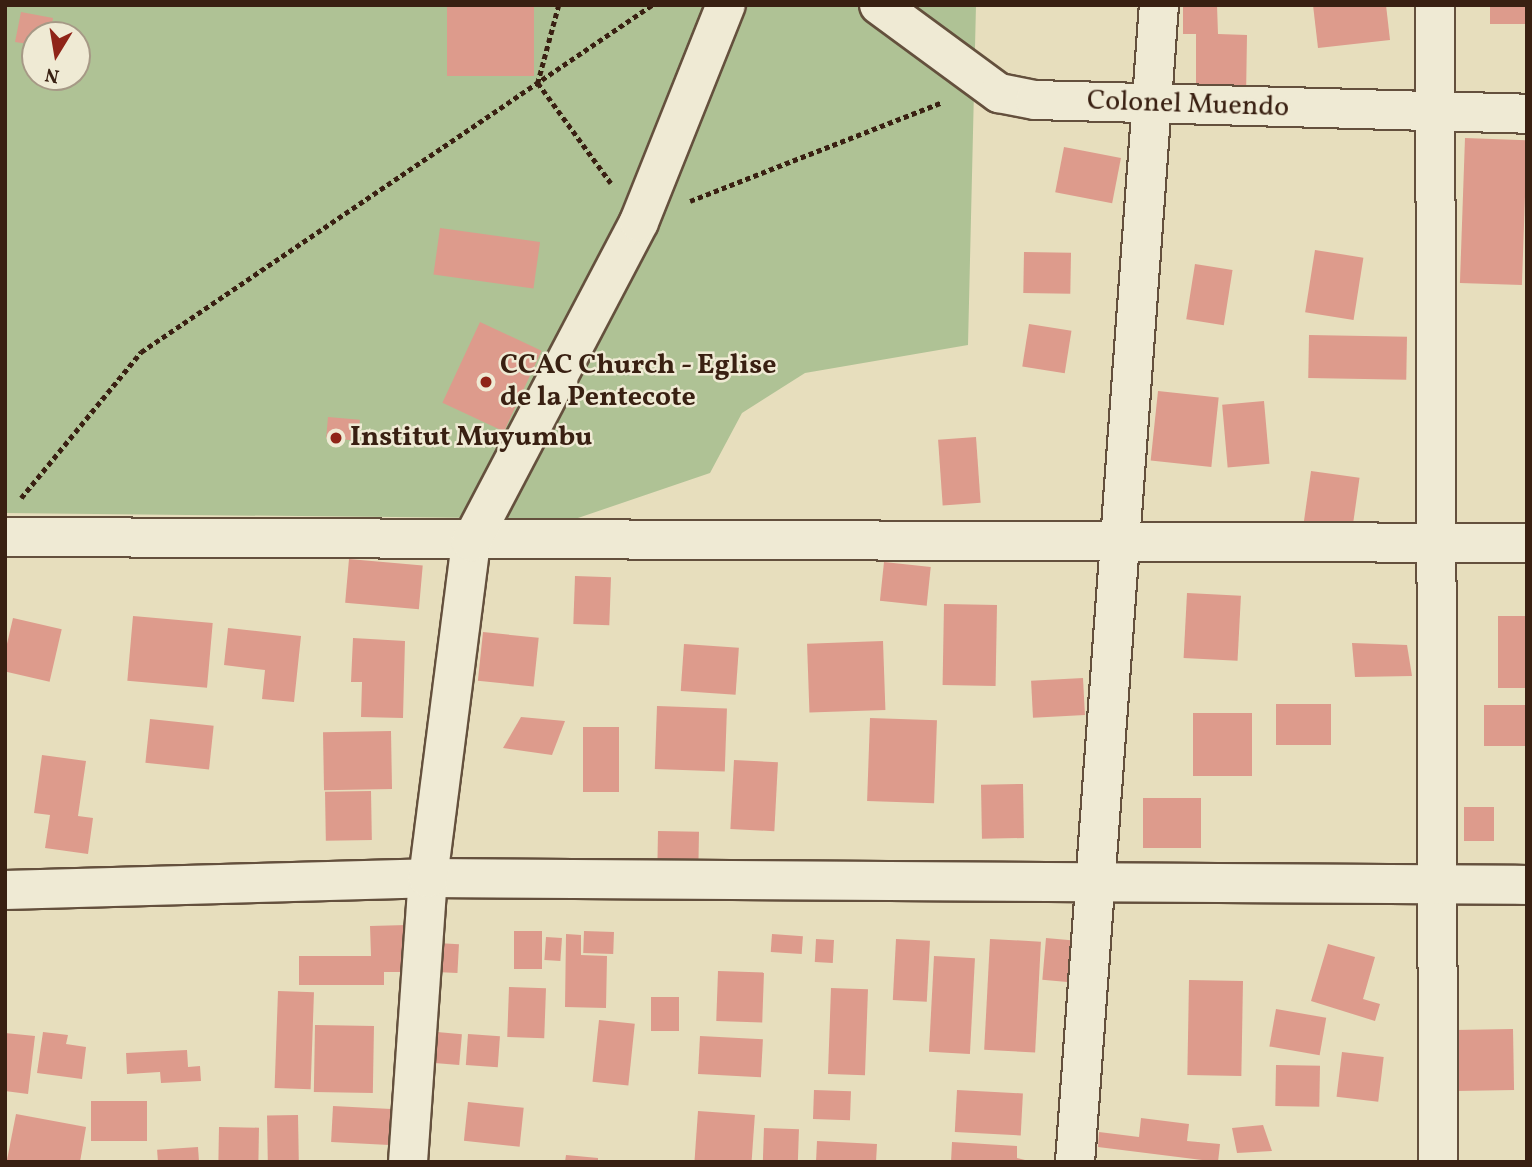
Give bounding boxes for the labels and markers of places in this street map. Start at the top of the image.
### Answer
place label: CCAC Church - Eglise de la Pentecote [500,349,778,415]
marker: CCAC Church - Eglise de la Pentecote [478,374,494,390]
place label: Institut Muyumbu [350,421,592,455]
marker: Institut Muyumbu [328,430,344,446]

